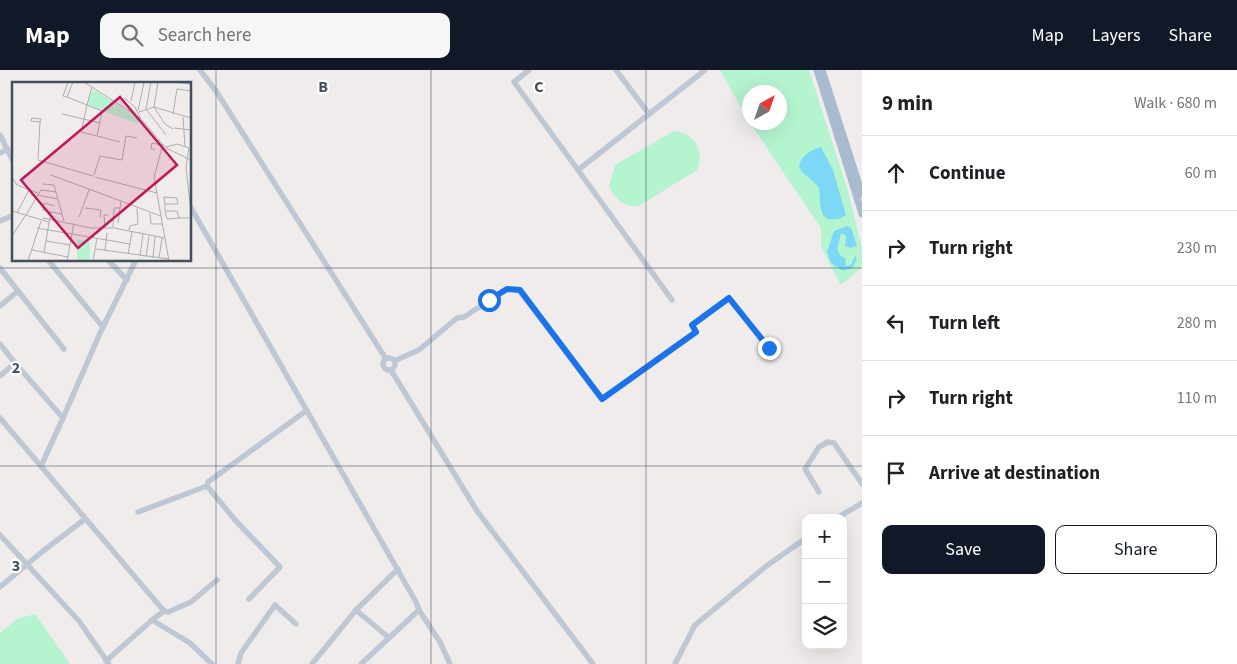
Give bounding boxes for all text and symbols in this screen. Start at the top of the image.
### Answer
search box [100,13,450,58]
text: Map [25,18,70,53]
icon: search [118,21,146,49]
text: Search here [158,22,251,49]
text: Map [1032,23,1064,48]
text: Layers [1092,23,1141,48]
text: Share [1169,23,1212,48]
text: B [318,76,328,98]
text: C [534,76,544,98]
inset map [12,82,191,261]
north arrow [742,85,787,130]
text: 9 min [882,88,933,118]
text: Walk · 680 m [1134,92,1217,114]
icon: ahead [882,159,910,187]
text: Continue [929,160,1006,187]
text: 60 m [1185,162,1217,184]
icon: right [882,234,910,262]
text: Turn right [929,235,1013,262]
text: 230 m [1177,237,1217,259]
route start [478,289,501,312]
icon: left [882,309,910,337]
text: Turn left [929,310,1000,337]
text: 280 m [1177,312,1217,334]
route end [758,337,781,360]
text: 2 [12,357,20,379]
icon: right [882,384,910,412]
text: Turn right [929,385,1013,412]
text: 110 m [1177,387,1217,409]
icon: arrive [882,459,910,487]
text: Arrive at destination [929,460,1100,487]
map controls [802,514,847,649]
button: + [802,514,847,559]
button: Save [882,525,1045,574]
button: Share [1055,525,1217,574]
text: 3 [12,555,20,577]
button: − [802,559,847,604]
button: layers [802,604,847,649]

